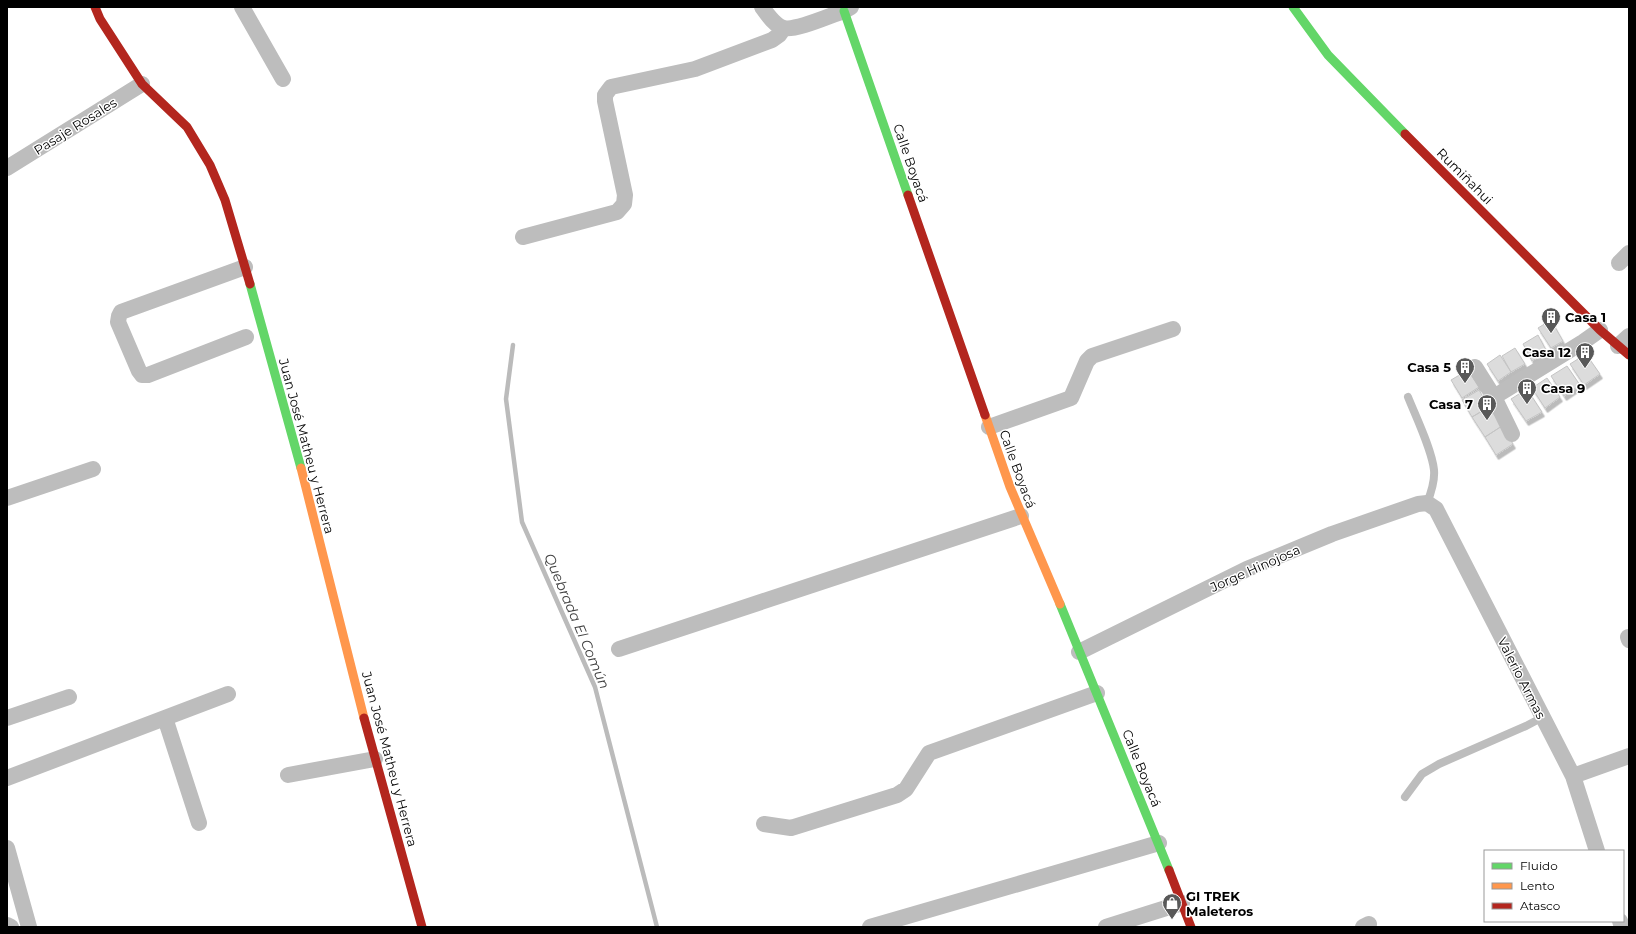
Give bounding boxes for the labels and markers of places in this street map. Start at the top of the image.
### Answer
building icon: Casa 1 [1540,306,1562,334]
place label: Casa 1 [1565,309,1606,325]
building icon: Casa 12 [1574,341,1596,369]
place label: Casa 12 [1522,344,1571,360]
building icon: Casa 5 [1454,356,1476,384]
place label: Casa 5 [1407,359,1451,375]
building icon: Casa 9 [1516,377,1538,405]
place label: Casa 9 [1541,380,1585,396]
building icon: Casa 7 [1476,393,1498,421]
place label: Casa 7 [1429,396,1473,412]
place label: GI TREK Maleteros [1186,888,1253,919]
shop icon: GI TREK Maleteros [1161,892,1183,920]

